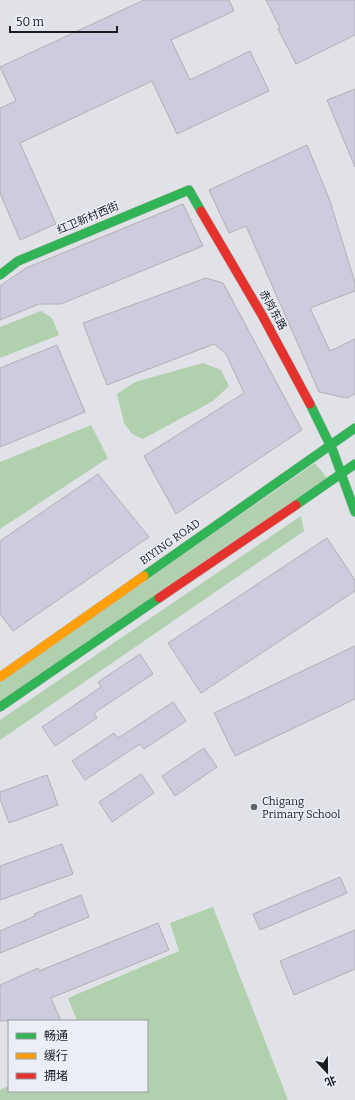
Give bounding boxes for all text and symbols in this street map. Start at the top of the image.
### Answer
scale bar [10,8,117,34]
text: 50 m [16,15,45,29]
street label: 红卫新村西街 [55,199,121,237]
street label: 赤岗东路 [257,288,289,332]
street label: BIYING ROAD [137,516,203,568]
place label: Chigang Primary School [262,795,341,821]
marker: Chigang Primary School [249,802,259,812]
legend [8,1020,148,1092]
text: 畅通 [44,1029,68,1043]
text: 缓行 [44,1049,68,1063]
north arrow [307,1052,347,1092]
text: 拥堵 [44,1069,68,1083]
text: 北 [323,1073,338,1089]

